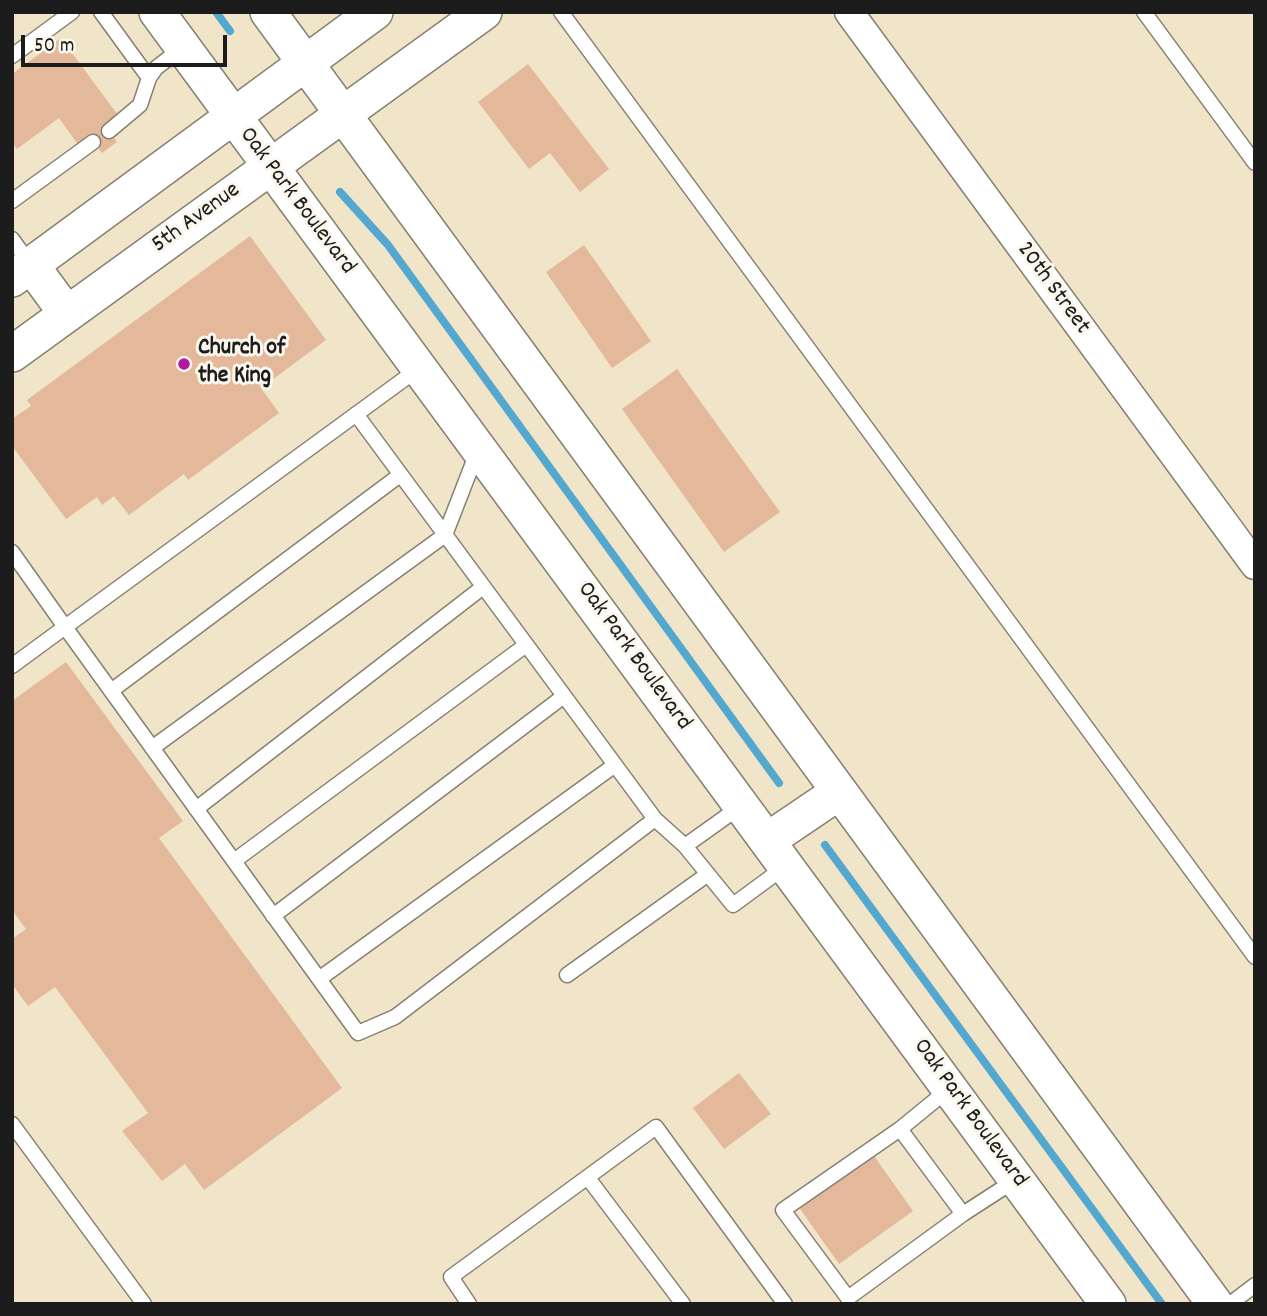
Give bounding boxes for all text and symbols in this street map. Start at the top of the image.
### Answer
scale bar [24,21,231,65]
text: 50 m [34,32,74,62]
street label: Oak Park Boulevard [231,123,361,281]
street label: 5th Avenue [147,177,247,261]
street label: 20th Street [1009,237,1095,341]
place label: Church of the King [198,336,285,392]
marker: Church of the King [176,356,192,372]
street label: Oak Park Boulevard [569,577,697,737]
street label: Oak Park Boulevard [905,1034,1033,1194]

